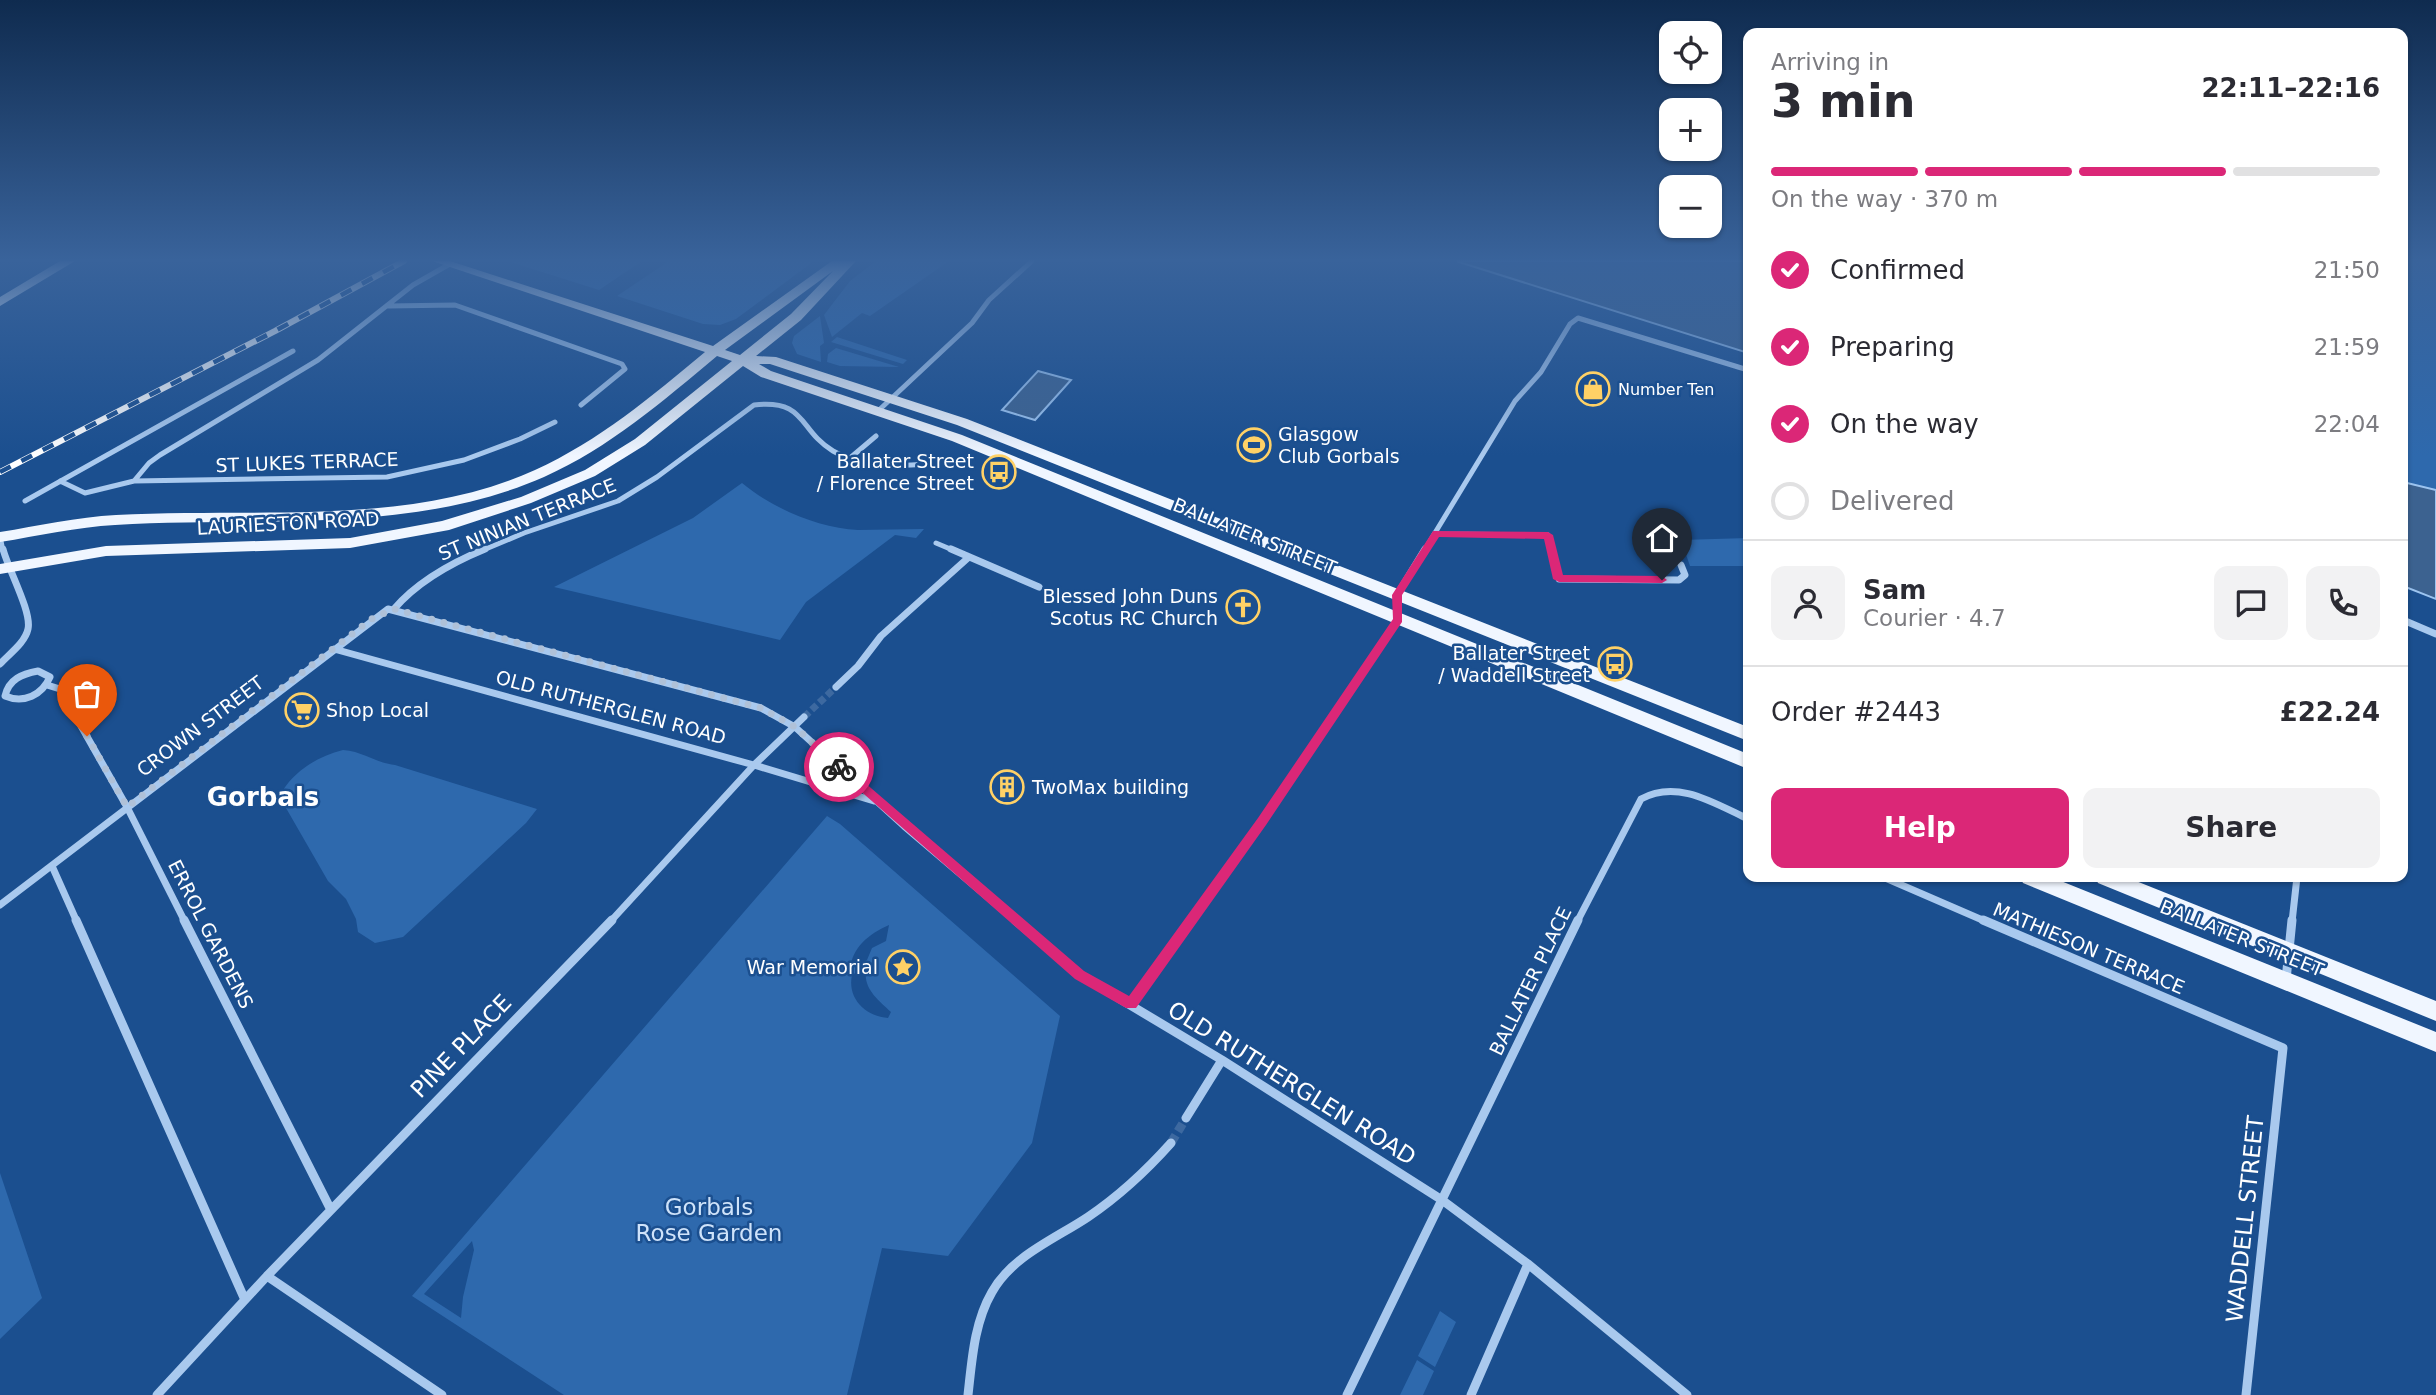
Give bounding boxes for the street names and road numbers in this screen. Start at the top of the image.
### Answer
street label: ST LUKES TERRACE [215,448,399,476]
street label: ST NINIAN TERRACE [435,473,619,565]
street label: BALLATER STREET [1170,493,1340,579]
street label: LAURIESTON ROAD [196,507,380,539]
street label: OLD RUTHERGLEN ROAD [493,666,729,748]
street label: CROWN STREET [132,671,268,781]
street label: ERROL GARDENS [164,856,258,1012]
street label: BALLATER STREET [2157,895,2327,981]
street label: MATHIESON TERRACE [1990,898,2188,998]
street label: BALLATER PLACE [1485,903,1575,1059]
street label: PINE PLACE [406,989,516,1103]
street label: OLD RUTHERGLEN ROAD [1163,996,1421,1170]
street label: WADDELL STREET [2221,1113,2269,1324]

